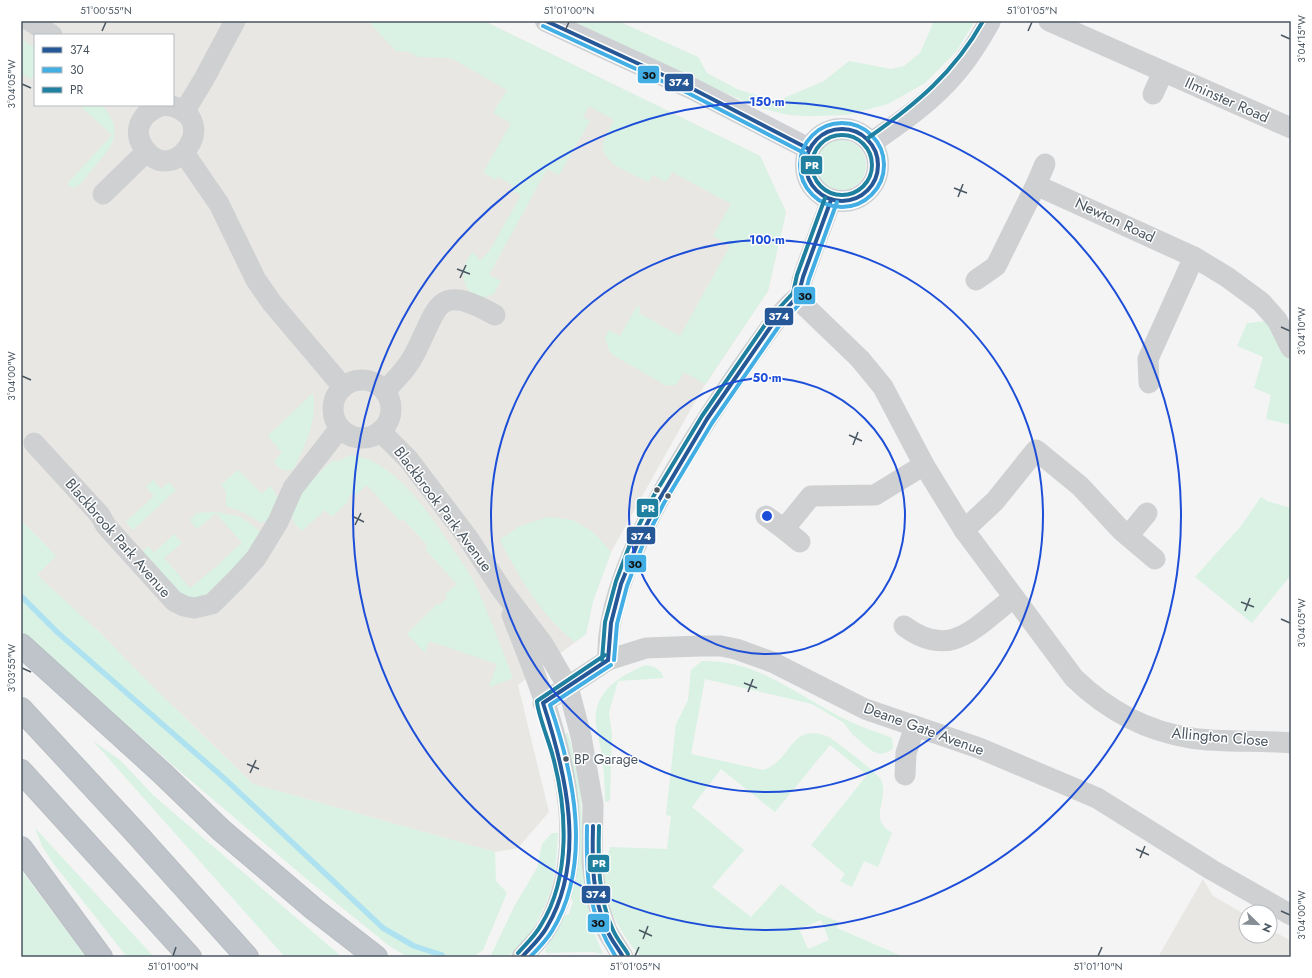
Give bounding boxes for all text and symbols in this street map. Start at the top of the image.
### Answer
text: 51°00'55"N [80,3,132,18]
text: 51°01'00"N [544,3,594,18]
text: 51°01'05"N [1007,3,1057,18]
text: 3°04'15"W [1294,15,1309,63]
legend [34,34,174,106]
text: 374 [70,41,90,59]
text: 3°04'05"W [4,59,19,109]
text: 30 [70,61,84,79]
line badge: 30 [637,65,660,84]
text: 30 [642,67,656,83]
street label: Ilminster Road [1181,72,1273,128]
line badge: 374 [664,73,694,92]
text: 374 [669,74,690,90]
text: PR [70,81,84,99]
text: 150 m [749,93,785,111]
line badge: PR [800,155,823,175]
text: PR [805,157,820,173]
street label: Newton Road [1071,192,1159,248]
text: 100 m [749,231,785,249]
line badge: 30 [793,286,816,305]
text: 30 [798,288,812,304]
line badge: 374 [764,307,794,326]
text: 3°04'10"W [1294,307,1309,355]
text: 374 [769,308,790,324]
text: 3°04'00"W [4,351,19,401]
text: 50 m [752,369,782,387]
street label: Blackbrook Park Avenue [389,442,498,576]
street label: Blackbrook Park Avenue [60,474,176,603]
unlabelled marker [652,485,662,495]
unlabelled marker [663,491,673,501]
line badge: PR [636,498,659,518]
text: PR [641,500,656,516]
centre of rings [760,509,774,523]
line badge: 374 [626,526,656,545]
text: 374 [631,528,652,544]
line badge: 30 [624,554,647,573]
text: 30 [628,556,642,572]
text: 3°04'05"W [1294,598,1309,648]
text: 3°03'55"W [4,644,19,692]
street label: Deane Gate Avenue [861,697,988,761]
street label: Allington Close [1171,722,1270,752]
place label: BP Garage [574,749,638,769]
marker: BP Garage [561,754,571,764]
line badge: PR [587,854,610,873]
text: PR [592,855,607,871]
line badge: 374 [581,885,611,904]
text: 374 [586,886,607,902]
text: 3°04'00"W [1294,890,1309,940]
north arrow [1238,904,1278,944]
line badge: 30 [587,913,610,933]
text: 30 [591,915,605,931]
text: N [1258,921,1276,935]
text: 51°01'00"N [148,959,198,974]
text: 51°01'05"N [610,959,660,974]
text: 51°01'10"N [1073,959,1123,974]

